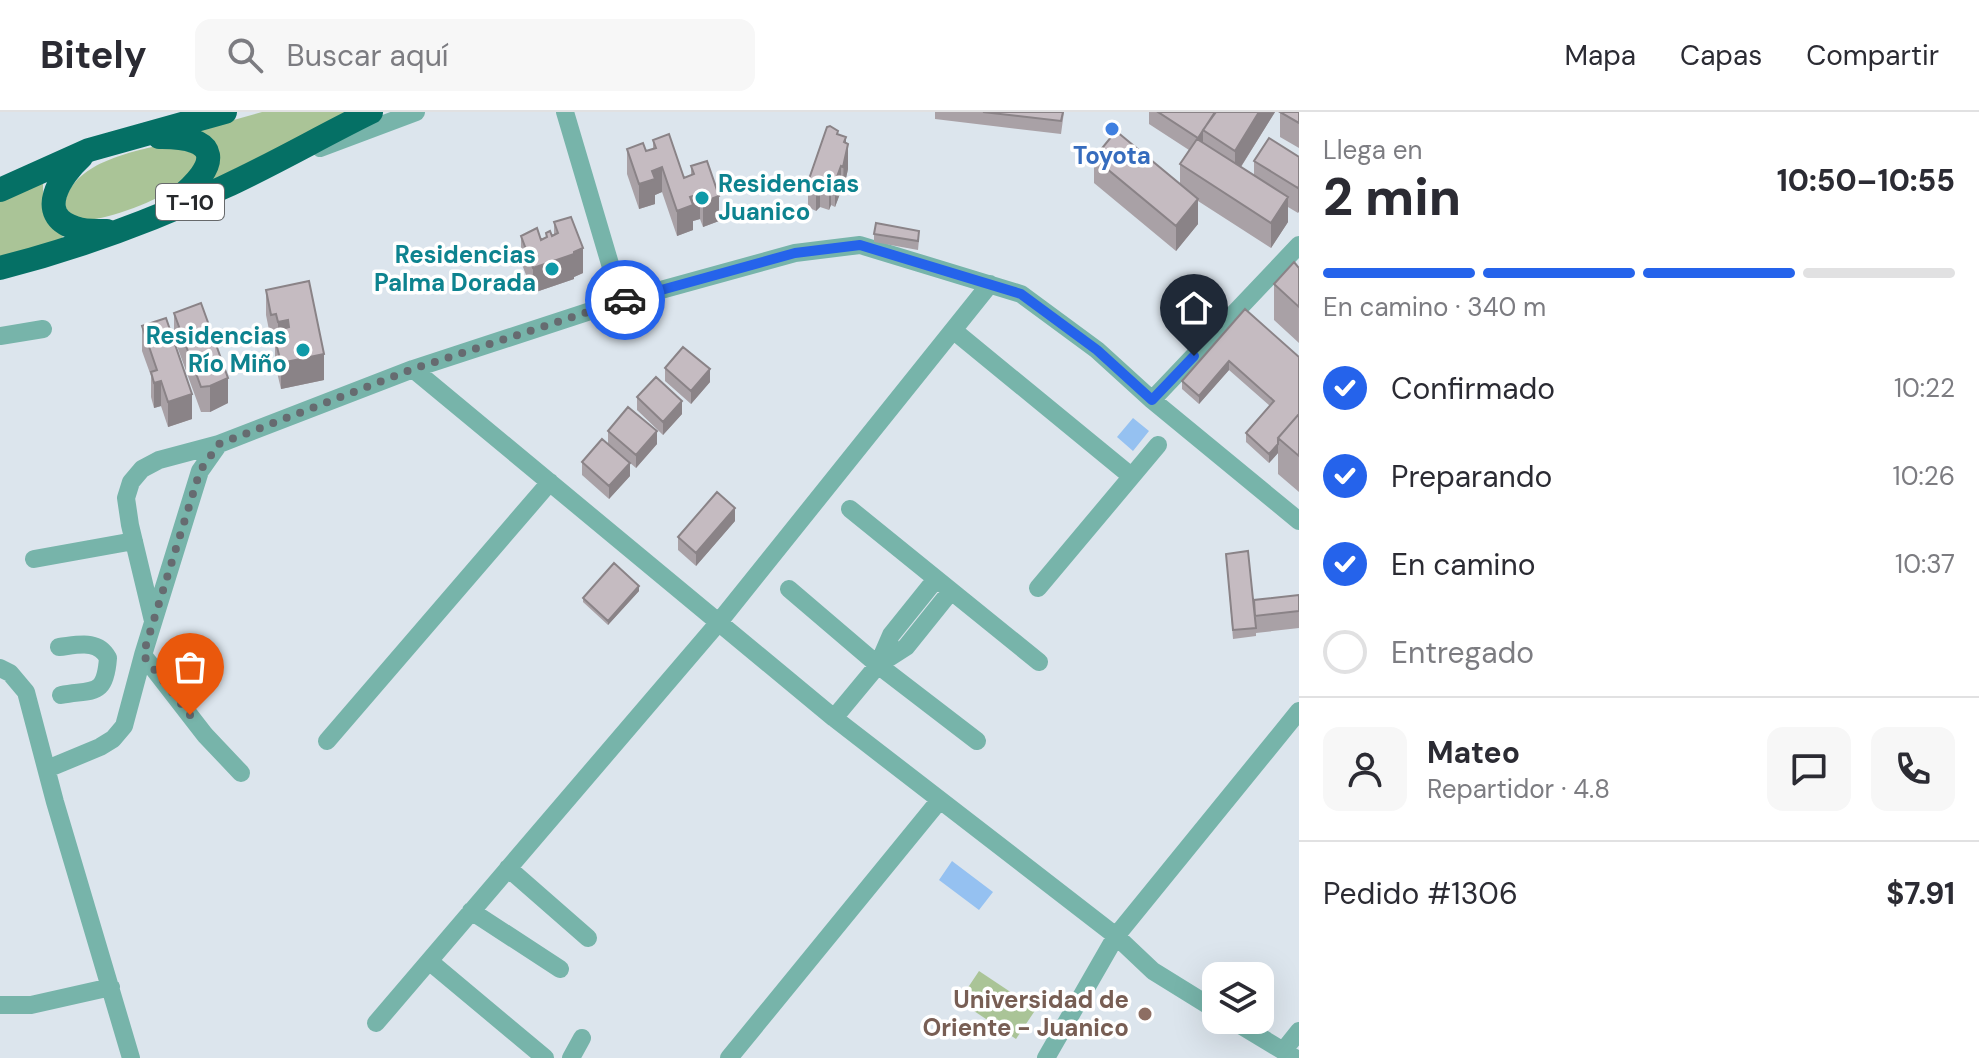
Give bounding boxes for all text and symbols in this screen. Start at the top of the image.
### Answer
search box [195,19,755,91]
text: Bitely [40,30,147,80]
icon: search [223,33,267,77]
text: Buscar aquí [287,36,449,75]
text: Mapa [1565,37,1636,74]
text: Capas [1680,37,1762,74]
text: Compartir [1806,37,1939,74]
marker: Toyota [1103,120,1121,138]
text: Llega en [1323,133,1422,167]
place label: Toyota [1073,140,1151,171]
text: 10:50–10:55 [1777,161,1955,200]
text: 2 min [1323,163,1461,231]
place label: Residencias Juanico [718,168,859,227]
road number: T-10 [156,184,224,220]
marker: Residencias Juanico [693,189,711,207]
place label: Residencias Palma Dorada [374,239,536,298]
marker: Residencias Palma Dorada [543,260,561,278]
courier [585,260,665,340]
pin [1160,274,1228,356]
icon: car [603,278,647,322]
icon: home [1172,286,1216,330]
text: En camino · 340 m [1323,290,1546,324]
place label: Residencias Río Miño [146,320,287,379]
marker: Residencias Río Miño [294,341,312,359]
icon: check [1323,366,1367,410]
text: Confirmado [1391,369,1555,408]
text: 10:22 [1894,371,1955,405]
icon: check [1323,454,1367,498]
text: Preparando [1391,457,1552,496]
text: 10:26 [1893,459,1955,493]
icon: check [1323,542,1367,586]
text: En camino [1391,545,1536,584]
text: 10:37 [1895,547,1955,581]
pin [156,633,224,715]
text: Entregado [1391,633,1534,672]
icon: bag [168,645,212,689]
button: person [1323,727,1407,811]
button: chat [1767,727,1851,811]
button: phone [1871,727,1955,811]
text: Mateo [1427,733,1520,772]
text: Repartidor · 4.8 [1427,772,1610,806]
text: Pedido #1306 [1323,874,1518,913]
text: $7.91 [1886,874,1955,913]
map controls [1202,962,1274,1034]
button: layers [1202,962,1274,1034]
place label: Universidad de Oriente - Juanico [922,984,1129,1043]
marker: Universidad de Oriente - Juanico [1136,1005,1154,1023]

